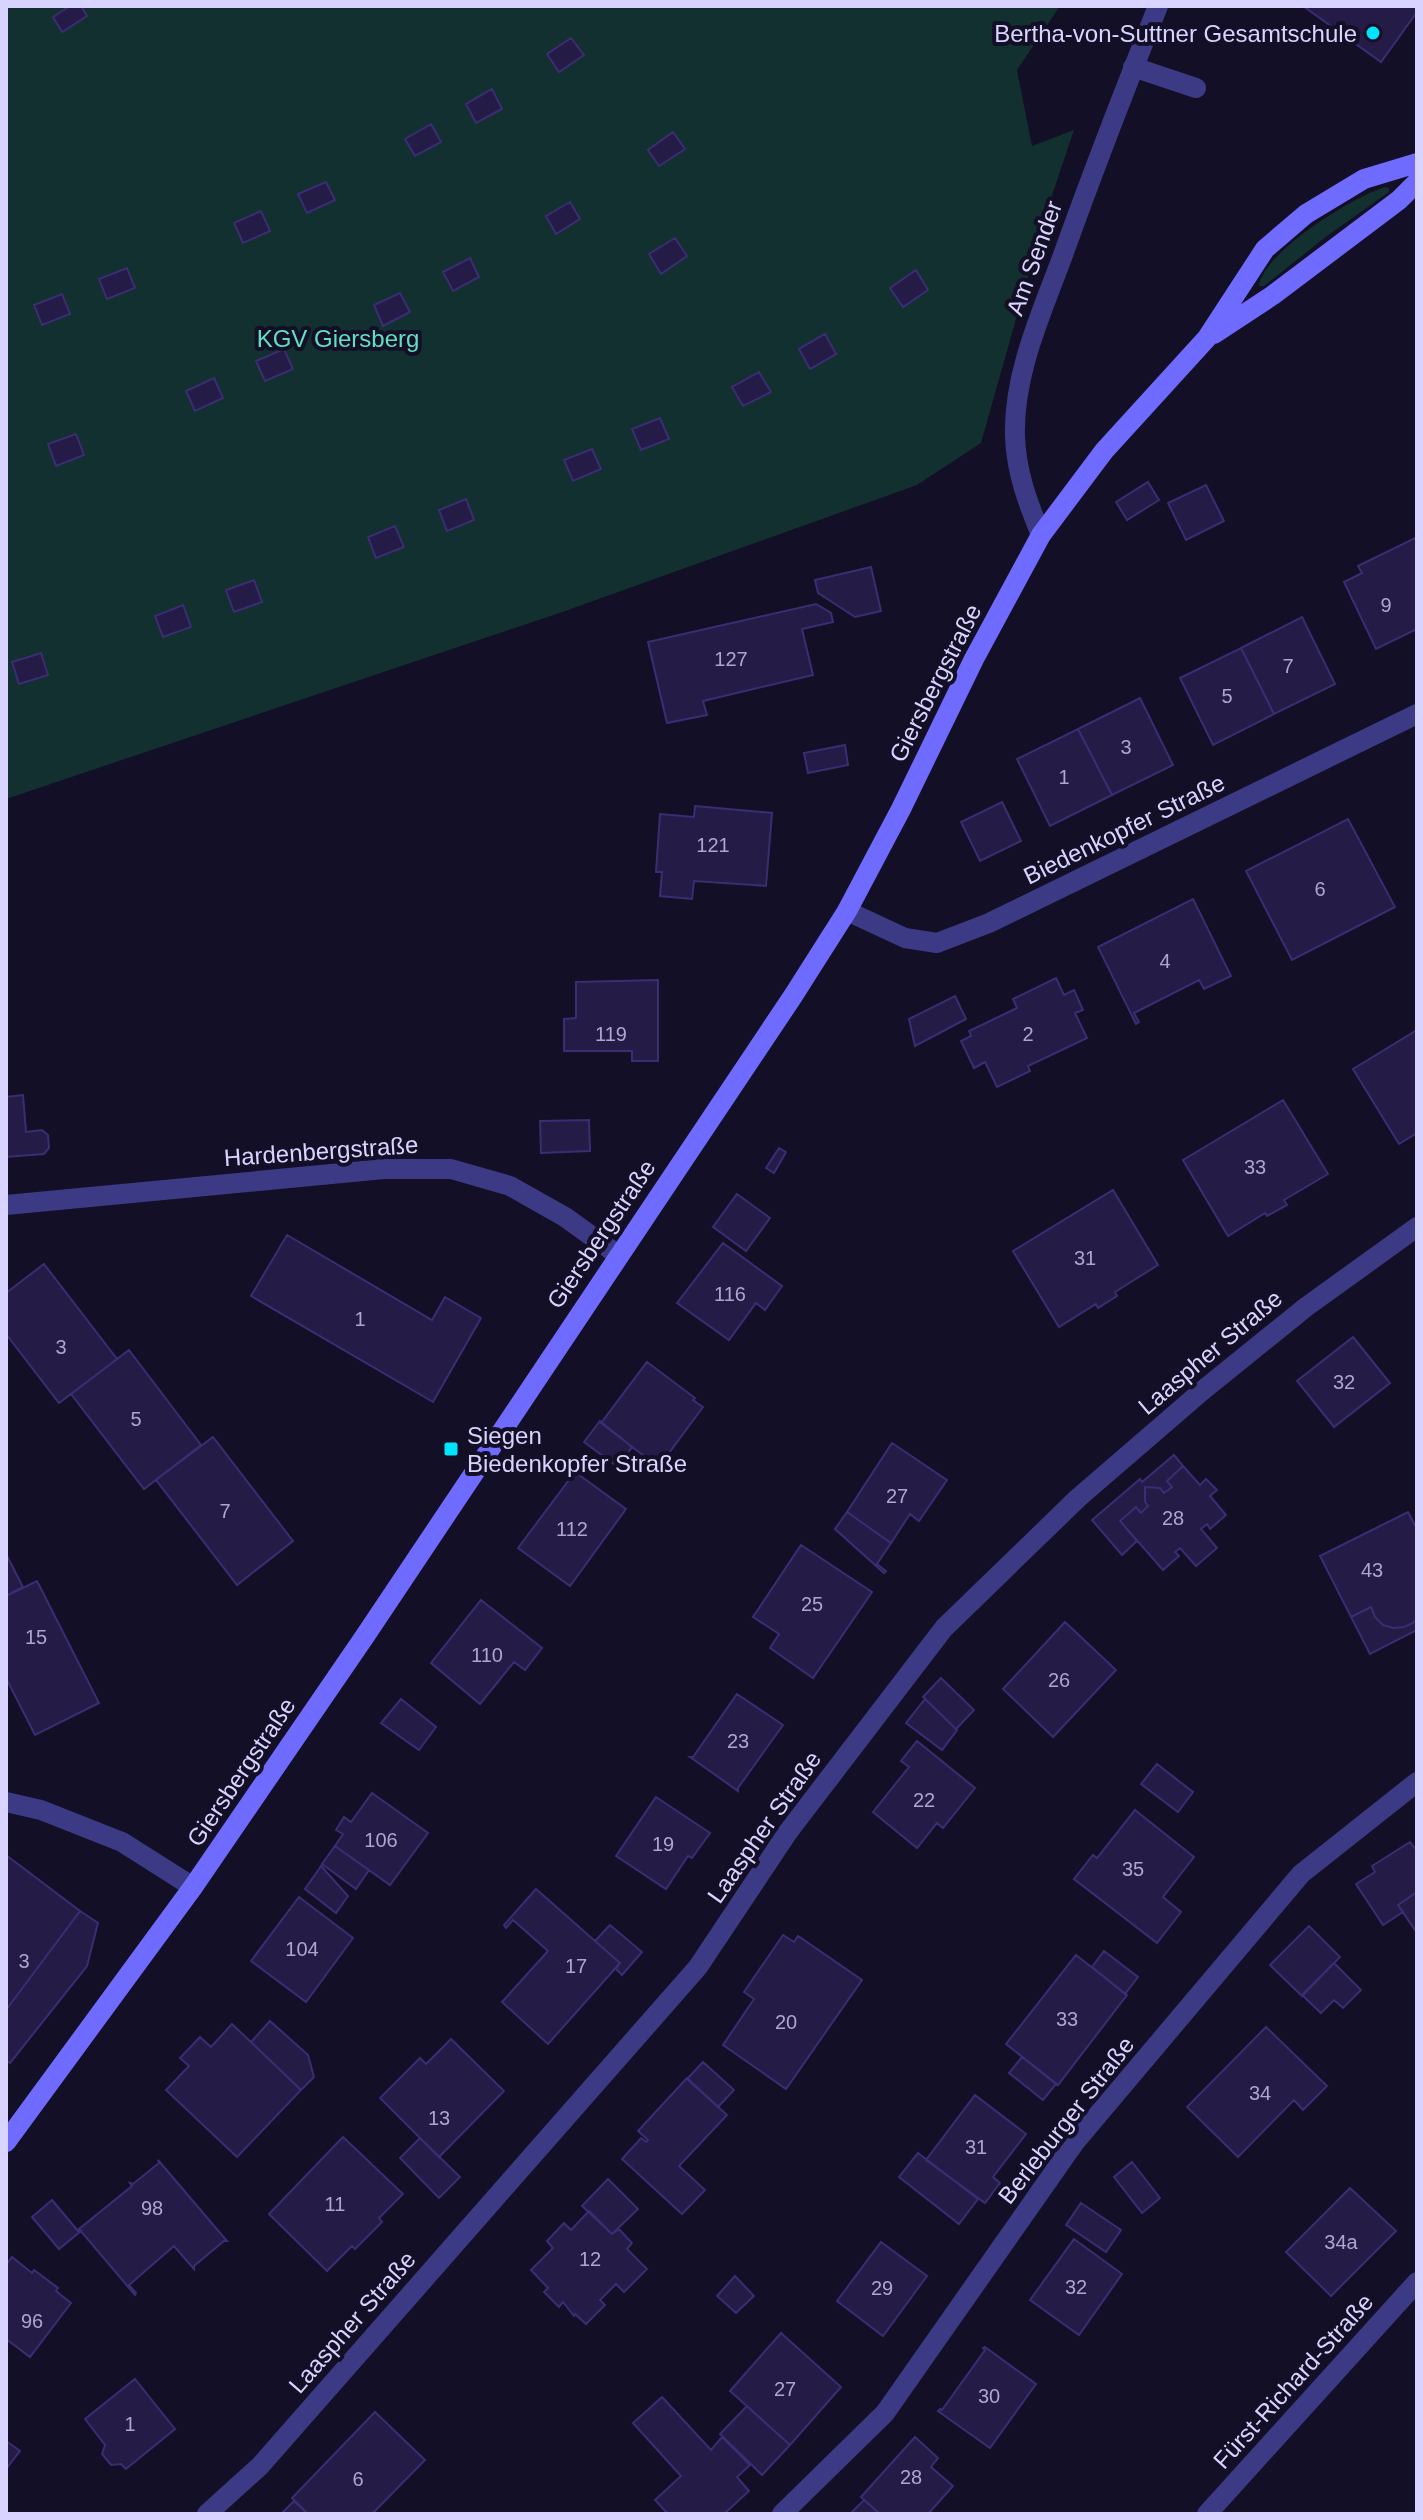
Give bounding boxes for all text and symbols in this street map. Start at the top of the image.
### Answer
place label: Bertha-von-Suttner Gesamtschule [994,20,1357,47]
marker: Bertha-von-Suttner Gesamtschule [1364,24,1382,42]
street label: Am Sender [1001,197,1067,319]
park label: KGV Giersberg [257,325,419,352]
house number: 9 [1380,594,1392,616]
street label: Giersbergstraße [884,600,986,766]
house number: 127 [714,648,748,670]
house number: 7 [1282,655,1294,677]
house number: 5 [1221,685,1233,707]
house number: 3 [1120,736,1132,758]
house number: 1 [1058,766,1070,788]
street label: Biedenkopfer Straße [1019,769,1229,889]
house number: 121 [696,834,730,856]
house number: 6 [1314,878,1326,900]
house number: 4 [1159,950,1171,972]
house number: 119 [595,1023,627,1045]
house number: 2 [1022,1023,1034,1045]
street label: Hardenbergstraße [223,1131,419,1171]
street label: Giersbergstraße [541,1155,661,1313]
house number: 33 [1244,1156,1266,1178]
house number: 31 [1074,1247,1096,1269]
house number: 116 [714,1283,746,1305]
street label: Laaspher Straße [1133,1284,1287,1420]
house number: 1 [354,1308,366,1330]
house number: 3 [55,1336,67,1358]
house number: 32 [1333,1371,1355,1393]
house number: 5 [130,1408,142,1430]
place label: Siegen Biedenkopfer Straße [467,1422,687,1477]
marker: Siegen Biedenkopfer Straße [442,1440,460,1458]
house number: 27 [886,1485,908,1507]
house number: 7 [219,1500,231,1522]
house number: 28 [1162,1507,1184,1529]
house number: 112 [556,1518,588,1540]
house number: 43 [1361,1559,1383,1581]
house number: 25 [801,1593,823,1615]
house number: 15 [25,1626,47,1648]
house number: 110 [471,1644,503,1666]
house number: 26 [1048,1669,1070,1691]
street label: Giersbergstraße [181,1693,301,1851]
house number: 23 [727,1730,749,1752]
street label: Laaspher Straße [702,1746,826,1908]
house number: 22 [913,1789,935,1811]
house number: 106 [364,1829,398,1851]
house number: 19 [652,1833,674,1855]
house number: 35 [1122,1858,1144,1880]
house number: 104 [285,1938,319,1960]
house number: 3 [18,1950,30,1972]
house number: 17 [565,1955,587,1977]
house number: 33 [1056,2008,1078,2030]
house number: 20 [775,2011,797,2033]
street label: Berleburger Straße [993,2031,1139,2209]
house number: 34 [1249,2082,1271,2104]
house number: 13 [428,2107,450,2129]
house number: 31 [965,2136,987,2158]
house number: 11 [325,2193,345,2215]
house number: 98 [141,2197,163,2219]
house number: 34a [1324,2231,1359,2253]
street label: Laaspher Straße [283,2246,421,2398]
house number: 12 [579,2248,601,2270]
house number: 32 [1065,2276,1087,2298]
house number: 29 [871,2277,893,2299]
street label: Fürst-Richard-Straße [1208,2288,1378,2474]
house number: 96 [21,2310,43,2332]
house number: 27 [774,2378,796,2400]
house number: 30 [978,2385,1000,2407]
house number: 1 [124,2413,136,2435]
house number: 28 [900,2466,922,2488]
house number: 6 [352,2468,364,2490]

